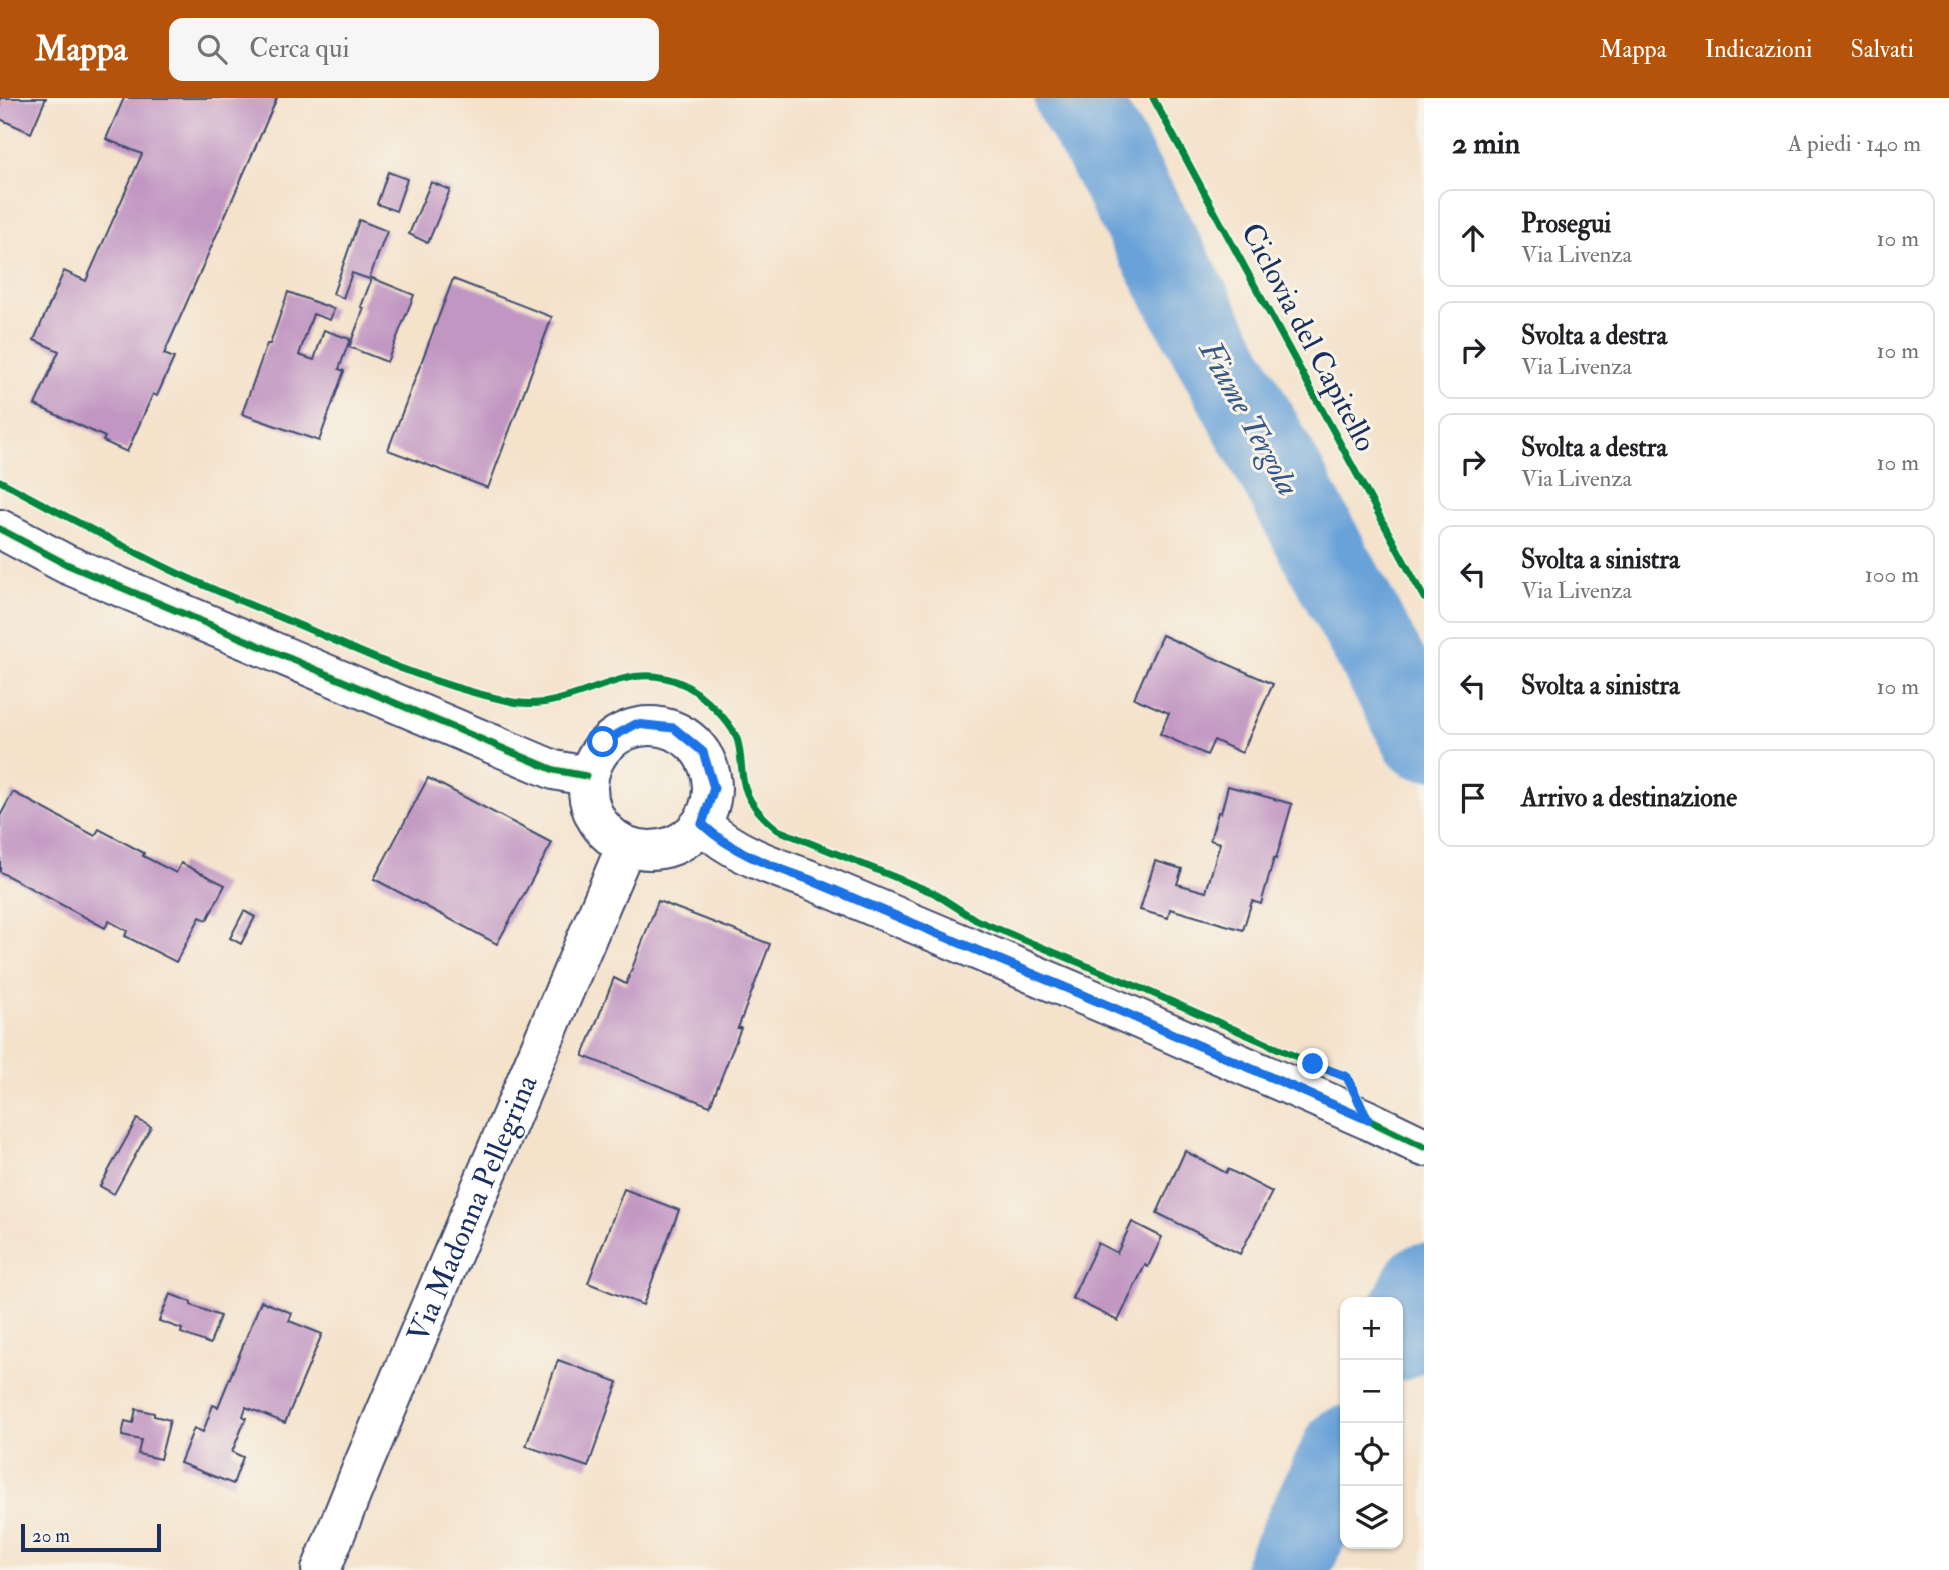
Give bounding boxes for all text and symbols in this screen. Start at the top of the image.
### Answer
search box [169,18,659,81]
text: Mappa [35,29,127,70]
icon: search [193,30,231,68]
text: Cerca qui [249,33,349,65]
text: Mappa [1600,34,1667,65]
text: Indicazioni [1705,34,1812,65]
text: Salvati [1850,34,1914,65]
text: 2 min [1452,125,1520,162]
text: A piedi · 140 m [1788,129,1921,158]
text: Prosegui [1521,208,1611,240]
street label: Ciclovia del Capitello [1233,217,1384,458]
icon: ahead [1454,219,1492,257]
text: 10 m [1876,224,1919,253]
text: Via Livenza [1521,240,1632,269]
text: Svolta a destra [1521,320,1667,352]
icon: right [1454,331,1492,369]
water label: Fiume Tergola [1189,332,1308,503]
text: 10 m [1876,336,1919,365]
text: Via Livenza [1521,352,1632,381]
text: Svolta a destra [1521,432,1667,464]
icon: right [1454,443,1492,481]
text: 10 m [1876,448,1919,477]
text: Via Livenza [1521,464,1632,493]
text: Svolta a sinistra [1521,544,1680,576]
icon: left [1454,555,1492,593]
text: 100 m [1865,560,1919,589]
text: Via Livenza [1521,576,1632,605]
icon: left [1454,667,1492,705]
text: Svolta a sinistra [1521,670,1680,702]
text: 10 m [1876,672,1919,701]
route start [587,726,618,757]
icon: arrive [1454,779,1492,817]
text: Arrivo a destinazione [1521,782,1737,814]
route end [1297,1048,1328,1079]
street label: Via Madonna Pellegrina [400,1069,546,1348]
map controls [1340,1297,1403,1549]
button: + [1340,1297,1403,1360]
button: − [1340,1360,1403,1423]
button: locate [1340,1423,1403,1486]
button: layers [1340,1486,1403,1549]
scale bar [21,1521,161,1553]
text: 20 m [32,1524,70,1548]

